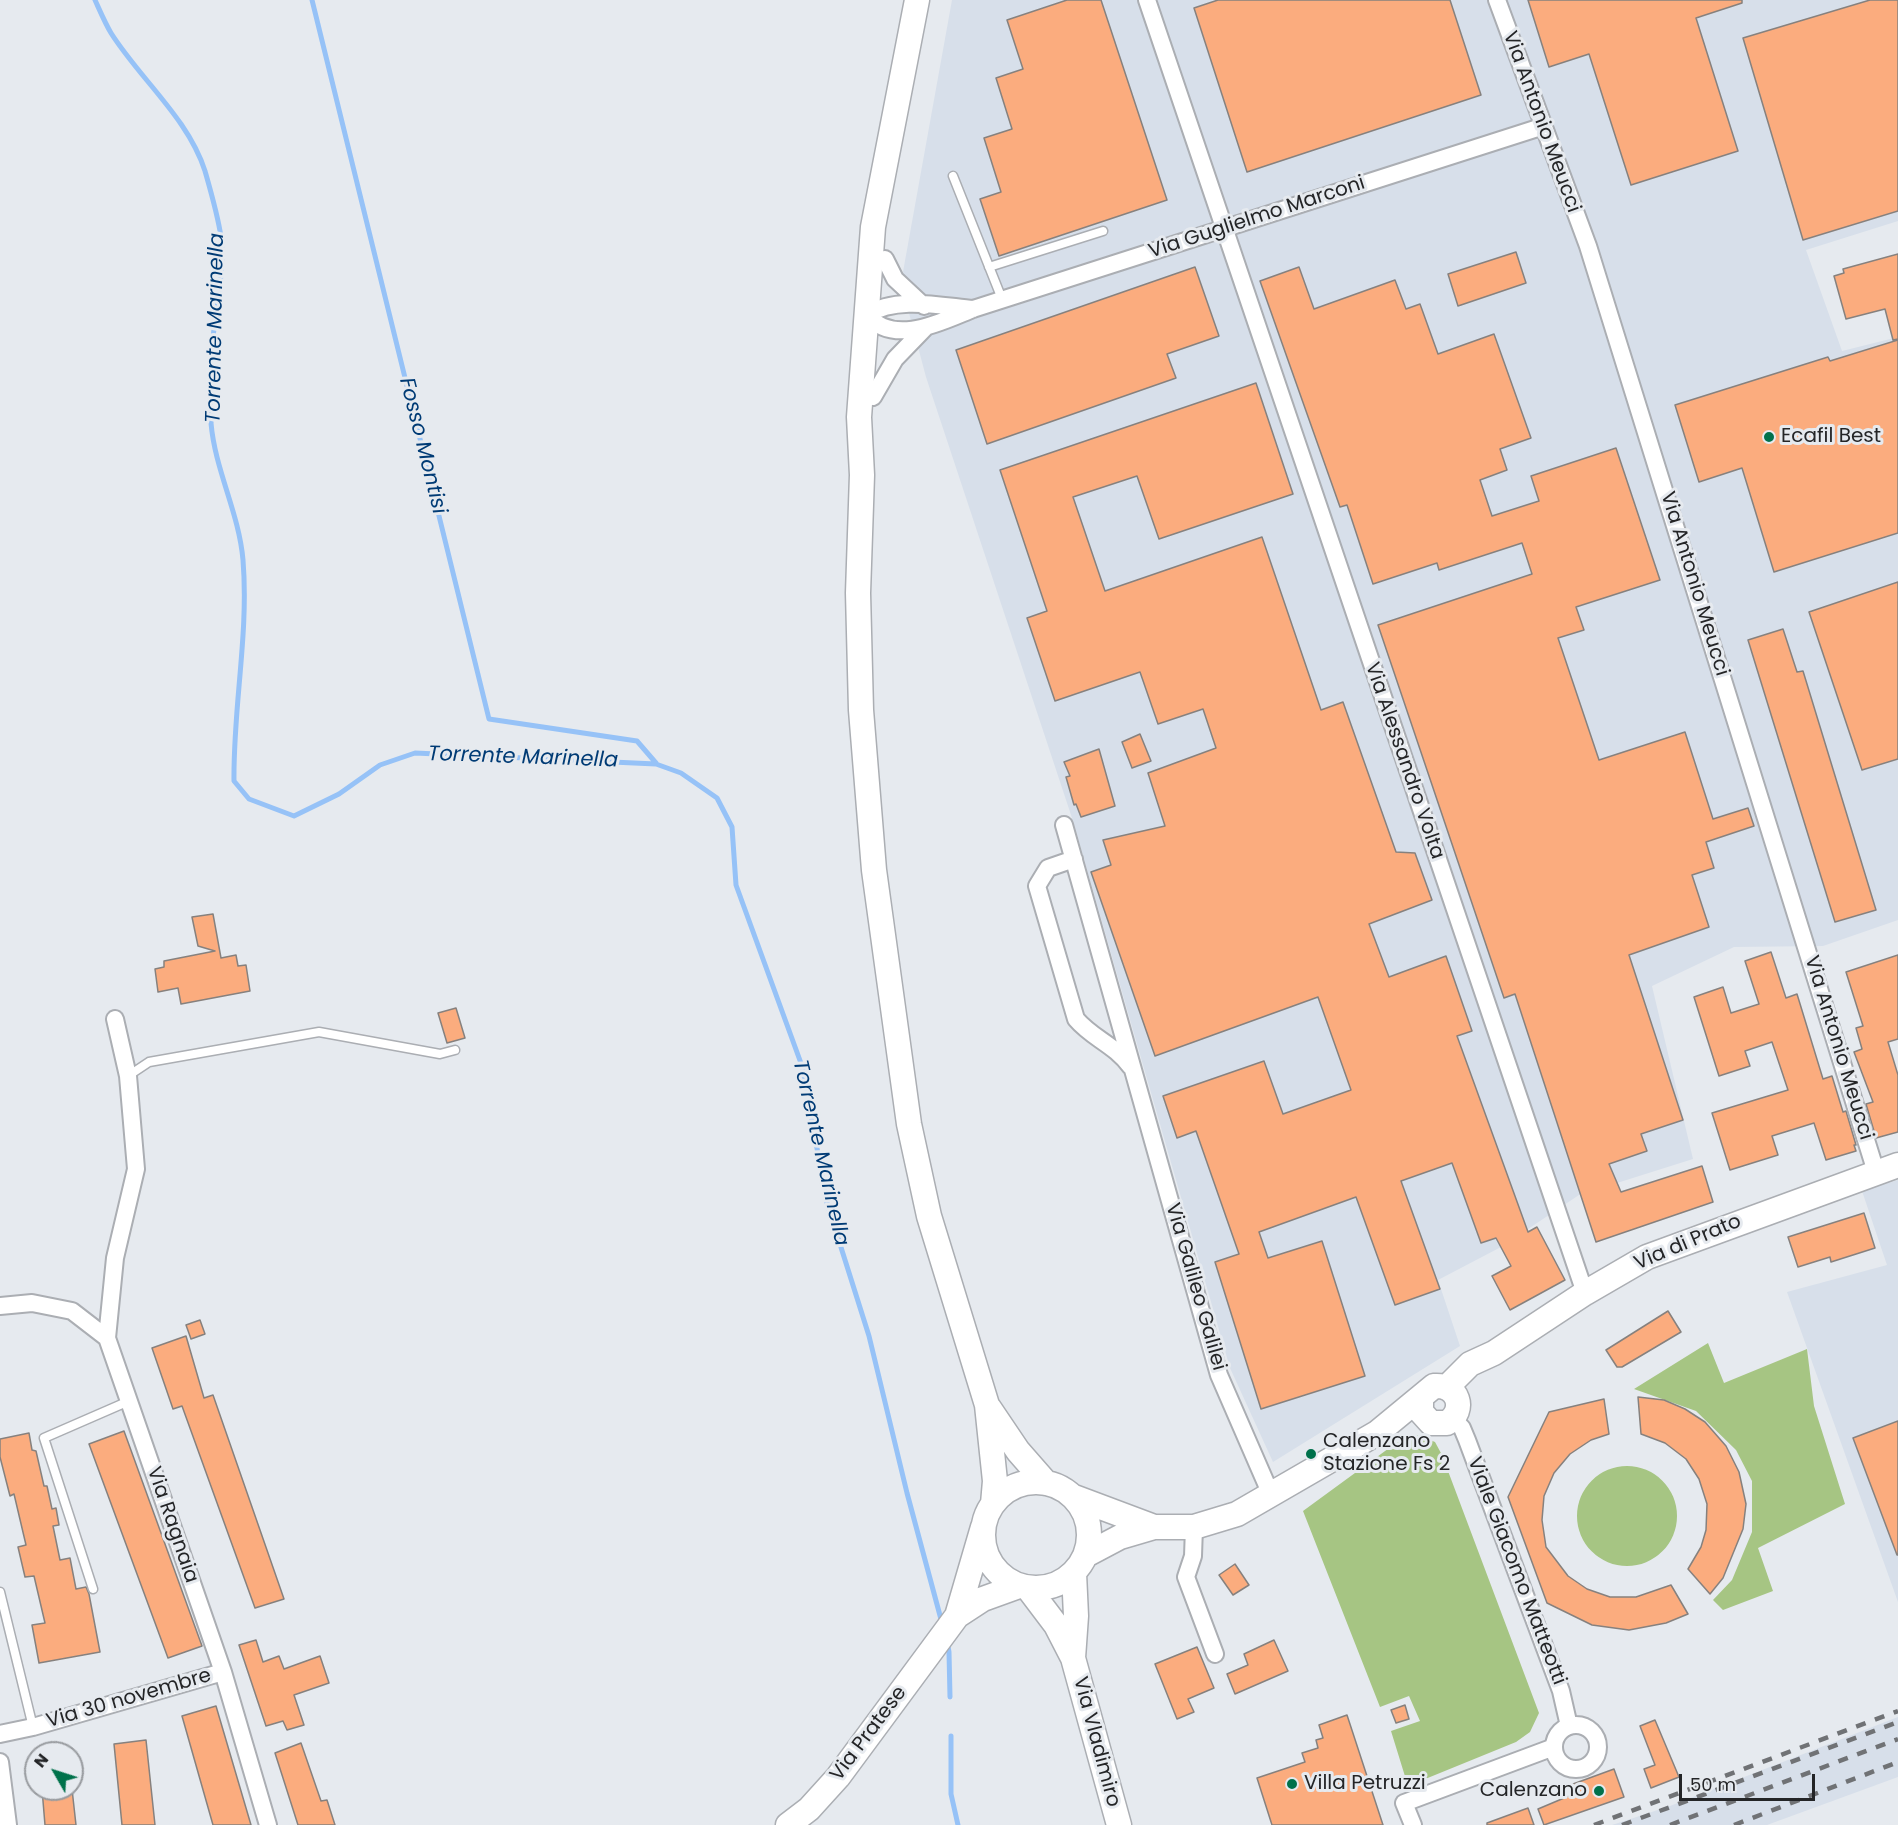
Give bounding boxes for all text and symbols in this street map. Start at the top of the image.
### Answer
street label: Via Antonio Meucci [1497,28,1585,216]
street label: Via Guglielmo Marconi [1146,172,1368,264]
water label: Torrente Marinella [202,233,230,423]
water label: Fosso Montisi [393,375,451,517]
place label: Ecafil Best [1781,425,1881,449]
marker: Ecafil Best [1762,430,1776,444]
street label: Via Antonio Meucci [1655,489,1733,679]
street label: Via Alessandro Volta [1359,659,1449,863]
water label: Torrente Marinella [428,742,618,774]
street label: Via Antonio Meucci [1799,953,1877,1143]
water label: Torrente Marinella [786,1058,854,1248]
street label: Via Galileo Galilei [1160,1201,1230,1373]
street label: Via di Prato [1631,1210,1745,1276]
place label: Calenzano Stazione Fs 2 [1323,1430,1450,1477]
marker: Calenzano Stazione Fs 2 [1304,1447,1318,1461]
street label: Viale Giacomo Matteotti [1461,1454,1571,1688]
street label: Via Ragnaia [141,1464,203,1586]
street label: Via 30 novembre [44,1664,214,1734]
street label: Via Vladimiro [1067,1674,1125,1810]
street label: Via Pratese [826,1682,912,1786]
north arrow [24,1741,84,1801]
text: N [28,1749,54,1773]
scale bar [1682,1762,1818,1800]
place label: Villa Petruzzi [1304,1772,1426,1796]
text: 50 m [1690,1772,1736,1797]
marker: Villa Petruzzi [1285,1777,1299,1791]
place label: Calenzano [1480,1779,1587,1803]
marker: Calenzano [1592,1784,1606,1798]

